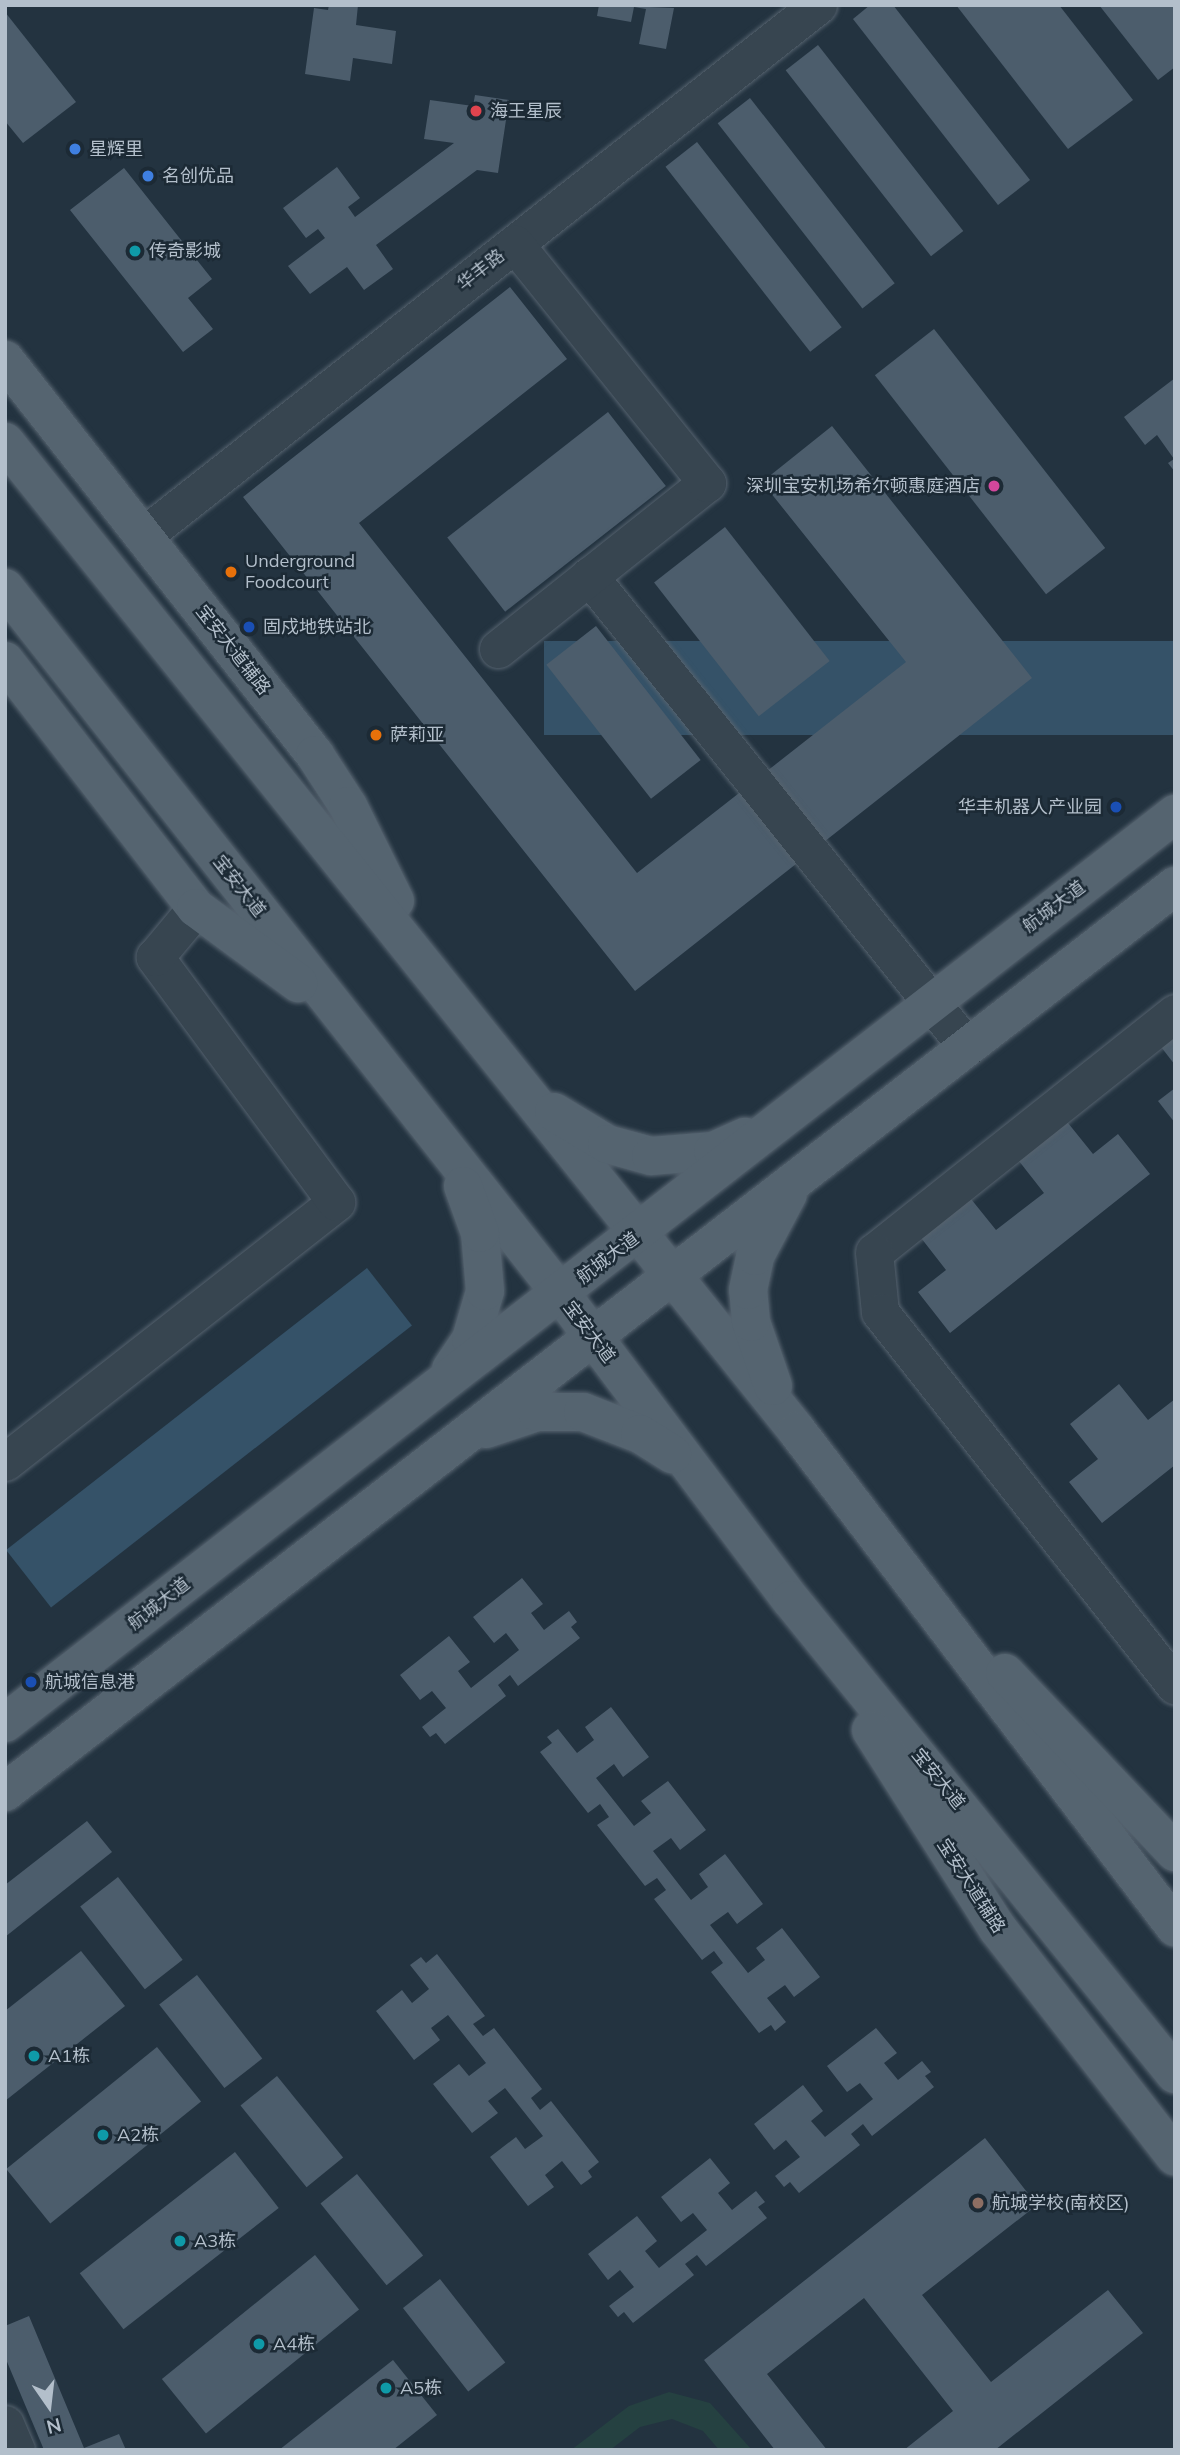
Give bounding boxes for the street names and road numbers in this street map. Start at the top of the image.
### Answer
street label: 华丰路 [453,245,509,295]
street label: 宝安大道辅路 [191,601,275,699]
street label: 宝安大道 [208,851,270,921]
street label: 航城大道 [1019,877,1089,937]
street label: 航城大道 [573,1228,643,1288]
street label: 宝安大道 [559,1297,619,1367]
street label: 航城大道 [124,1573,194,1635]
street label: 宝安大道 [907,1744,969,1814]
street label: 宝安大道辅路 [933,1835,1009,1937]

